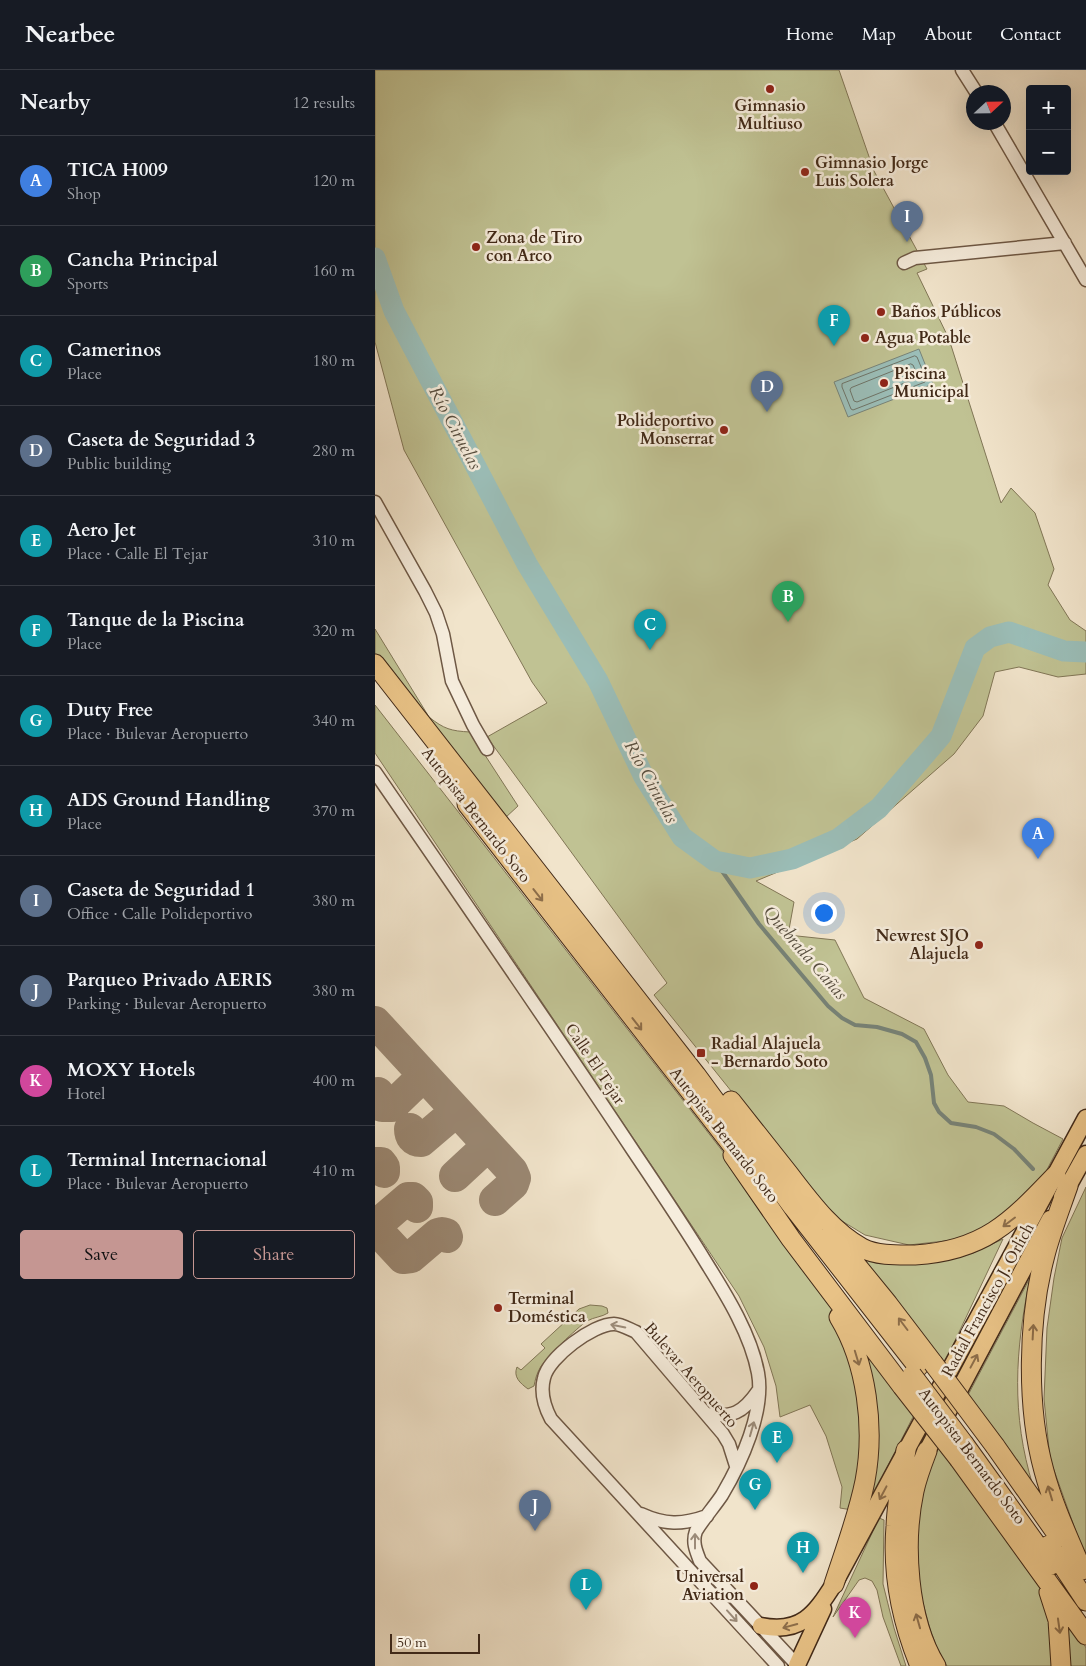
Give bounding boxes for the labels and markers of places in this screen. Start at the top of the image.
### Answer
marker: Gimnasio Multiuso [764,83,776,95]
place label: Gimnasio Multiuso [734,95,806,135]
place label: Gimnasio Jorge Luis Solera [815,152,929,192]
marker: Gimnasio Jorge Luis Solera [799,166,811,178]
pin: I [891,201,923,242]
place label: Zona de Tiro con Arco [486,227,582,267]
marker: Zona de Tiro con Arco [470,241,482,253]
place label: Baños Públicos [891,301,1001,323]
pin: F [818,305,850,346]
marker: Baños Públicos [875,306,887,318]
place label: Agua Potable [875,327,971,349]
marker: Agua Potable [859,332,871,344]
place label: Piscina Municipal [894,363,969,403]
pin: D [751,371,783,412]
marker: Piscina Municipal [878,377,890,389]
place label: Polideportivo Monserrat [617,410,714,450]
marker: Polideportivo Monserrat [718,424,730,436]
pin: B [772,581,804,622]
pin: C [634,609,666,650]
pin: A [1022,818,1054,859]
place label: Newrest SJO Alajuela [875,925,969,965]
marker: Newrest SJO Alajuela [973,939,985,951]
place label: Radial Alajuela - Bernardo Soto [711,1033,828,1073]
marker: Radial Alajuela - Bernardo Soto [695,1047,707,1059]
place label: Terminal Doméstica [508,1288,586,1328]
marker: Terminal Doméstica [492,1302,504,1314]
pin: E [761,1422,793,1463]
pin: G [739,1469,771,1510]
pin: J [519,1490,551,1531]
pin: H [787,1532,819,1573]
place label: Universal Aviation [675,1566,745,1606]
pin: L [570,1569,602,1610]
marker: Universal Aviation [748,1580,760,1592]
pin: K [839,1597,871,1638]

